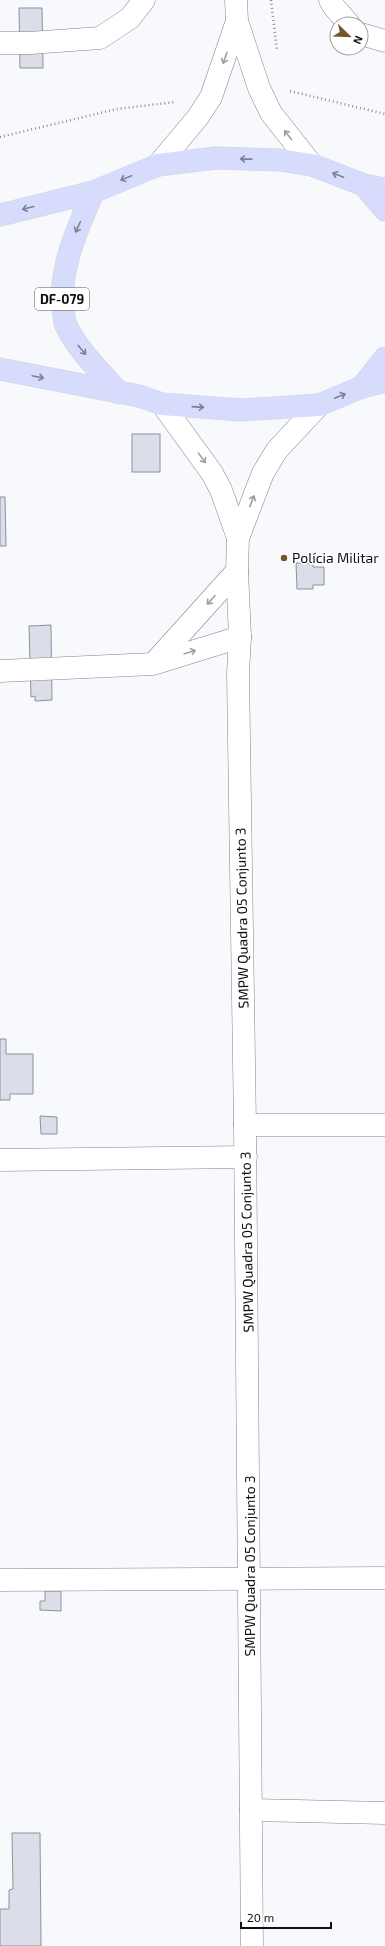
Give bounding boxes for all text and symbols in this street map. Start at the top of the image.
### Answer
north arrow [329,16,369,56]
text: N [351,34,366,46]
one-way arrow [220,52,228,64]
one-way arrow [284,129,293,140]
one-way arrow [240,155,253,163]
one-way arrow [333,170,345,178]
one-way arrow [120,175,132,182]
one-way arrow [22,205,35,212]
one-way arrow [74,221,81,233]
road number: DF-079 [35,288,89,310]
one-way arrow [78,345,87,355]
one-way arrow [31,373,44,381]
one-way arrow [334,392,346,399]
one-way arrow [191,403,204,410]
one-way arrow [198,453,206,464]
one-way arrow [249,496,257,508]
place label: Polícia Militar [292,549,379,566]
marker: Polícia Militar [279,553,289,563]
one-way arrow [206,595,216,605]
one-way arrow [184,648,197,655]
street label: SMPW Quadra 05 Conjunto 3 [231,827,252,1009]
street label: SMPW Quadra 05 Conjunto 3 [236,1151,257,1333]
street label: SMPW Quadra 05 Conjunto 3 [241,1476,258,1657]
scale bar [241,1904,331,1930]
text: 20 m [247,1910,274,1924]

